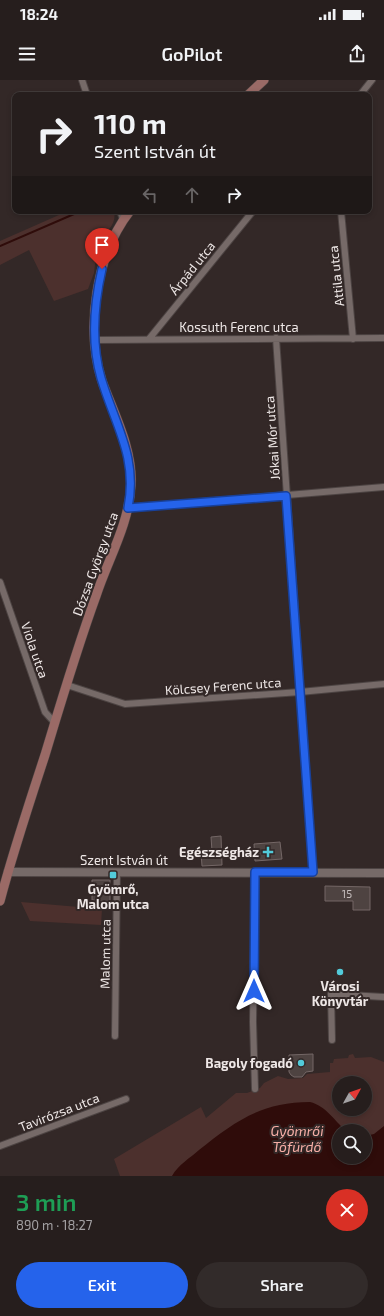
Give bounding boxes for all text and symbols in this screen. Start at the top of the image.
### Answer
text: 18:24 [20,5,58,23]
icon: menu [16,43,38,65]
text: GoPilot [162,43,222,65]
icon: share [346,43,368,65]
text: 110 m [94,106,167,140]
icon: right [28,108,80,160]
text: Szent István út [94,140,216,162]
icon: left [139,184,161,206]
icon: ahead [181,184,203,206]
icon: right [223,184,245,206]
pin [85,228,119,269]
icon: arrive [91,234,113,256]
street label: Árpád utca [165,237,218,298]
street label: Attila utca [325,245,347,307]
street label: Kossuth Ferenc utca [179,319,299,335]
street label: Jókai Mór utca [261,395,283,481]
street label: Dózsa György utca [69,510,121,618]
street label: Viola utca [18,620,52,680]
street label: Kölcsey Ferenc utca [164,674,282,698]
place label: Egészségház [179,844,259,860]
marker: Egészségház [262,846,274,858]
street label: Szent István út [80,852,168,868]
marker: Gyömrő, Malom utca [108,870,118,880]
place label: Gyömrő, Malom utca [77,881,149,912]
house number: 15 [342,887,352,900]
street label: Malom utca [96,919,114,989]
marker: Városi Könyvtár [335,967,345,977]
position arrow [233,970,275,1012]
place label: Városi Könyvtár [312,978,369,1009]
place label: Bagoly fogadó [205,1055,293,1071]
marker: Bagoly fogadó [296,1058,306,1068]
north arrow [332,1076,372,1116]
map controls [332,1076,372,1164]
street label: Tavirózsa utca [16,1089,102,1135]
water label: Gyömrői Tófürdő [270,1122,324,1155]
button: search [332,1124,372,1164]
text: 3 min [16,1187,76,1216]
button: close [326,1189,368,1231]
text: 890 m · 18:27 [16,1217,92,1233]
button: Exit [16,1262,188,1308]
button: Share [196,1262,368,1308]

